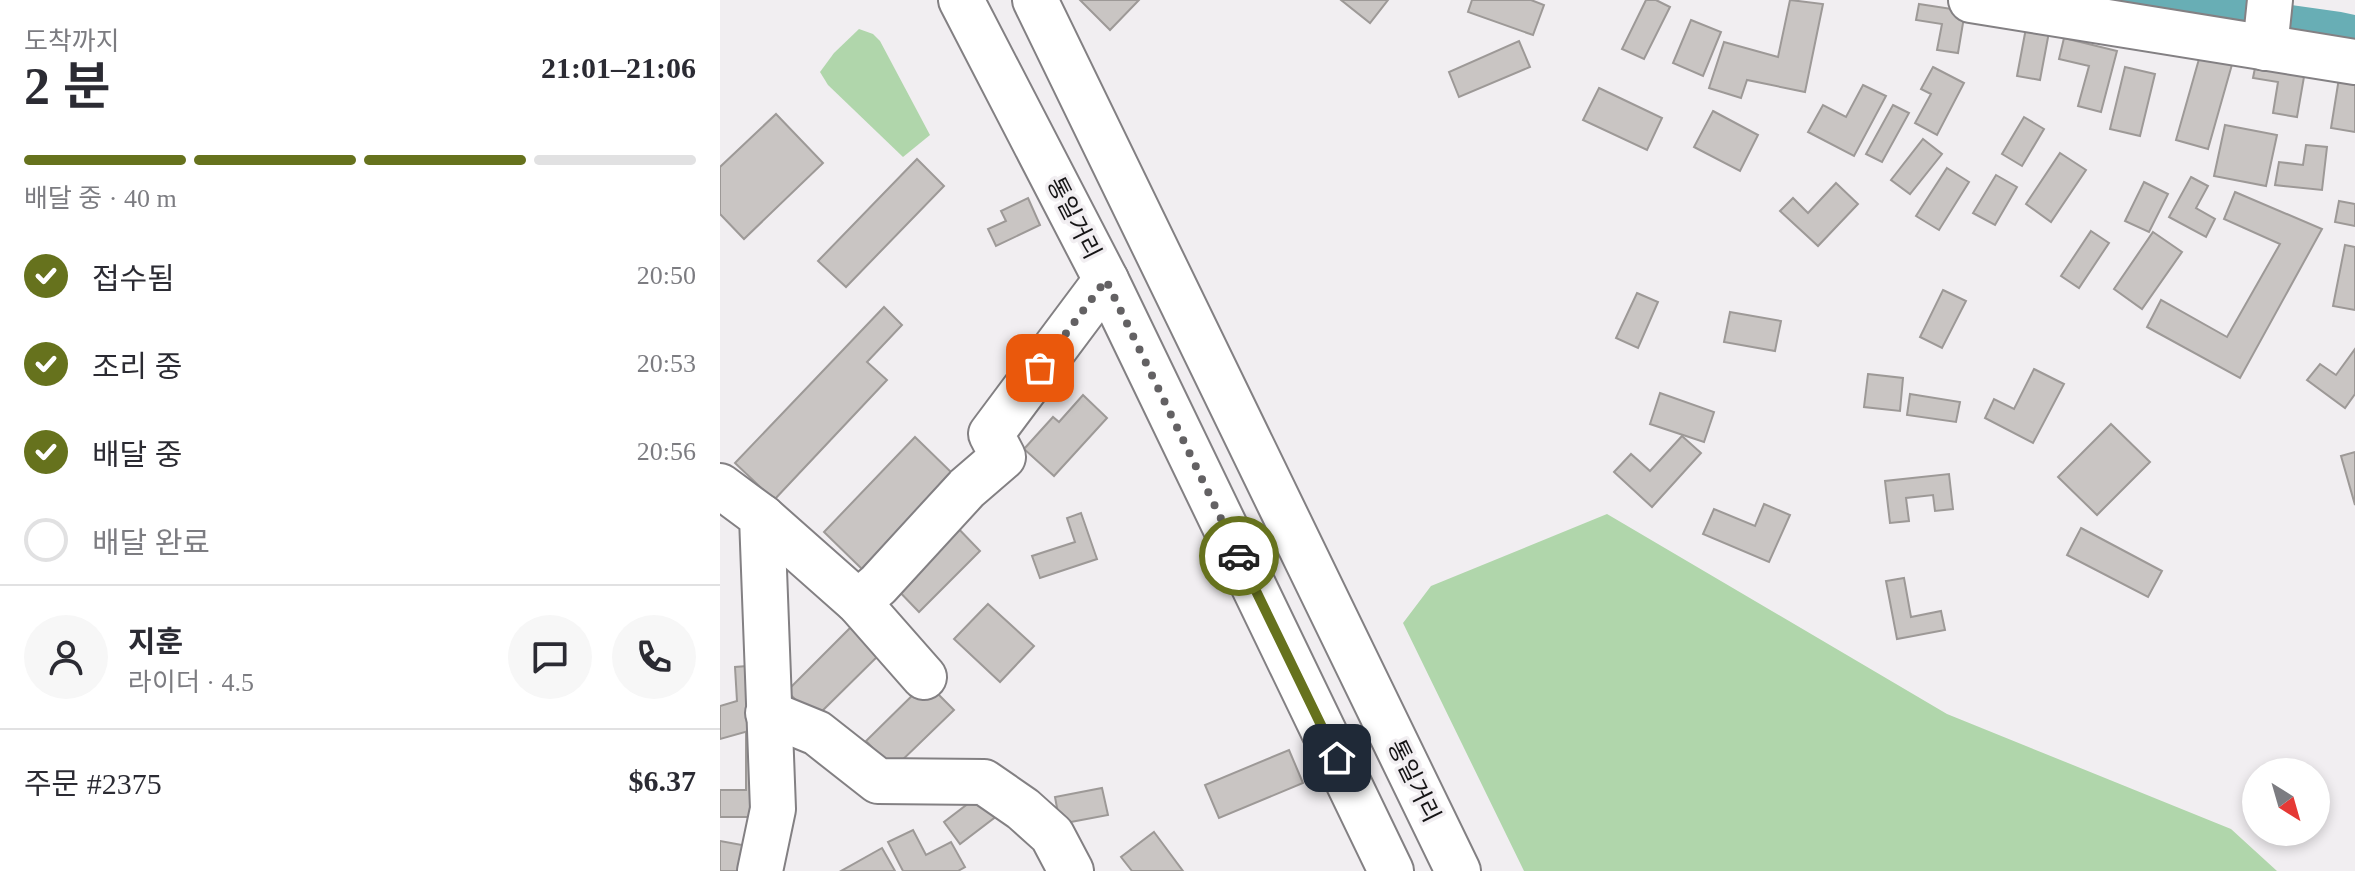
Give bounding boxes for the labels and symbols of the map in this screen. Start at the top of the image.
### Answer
street label: 통일거리 [1042,173,1106,263]
pin [1006,334,1074,402]
courier [1199,516,1279,596]
pin [1303,724,1371,792]
street label: 통일거리 [1383,736,1445,826]
north arrow [2242,758,2330,846]

